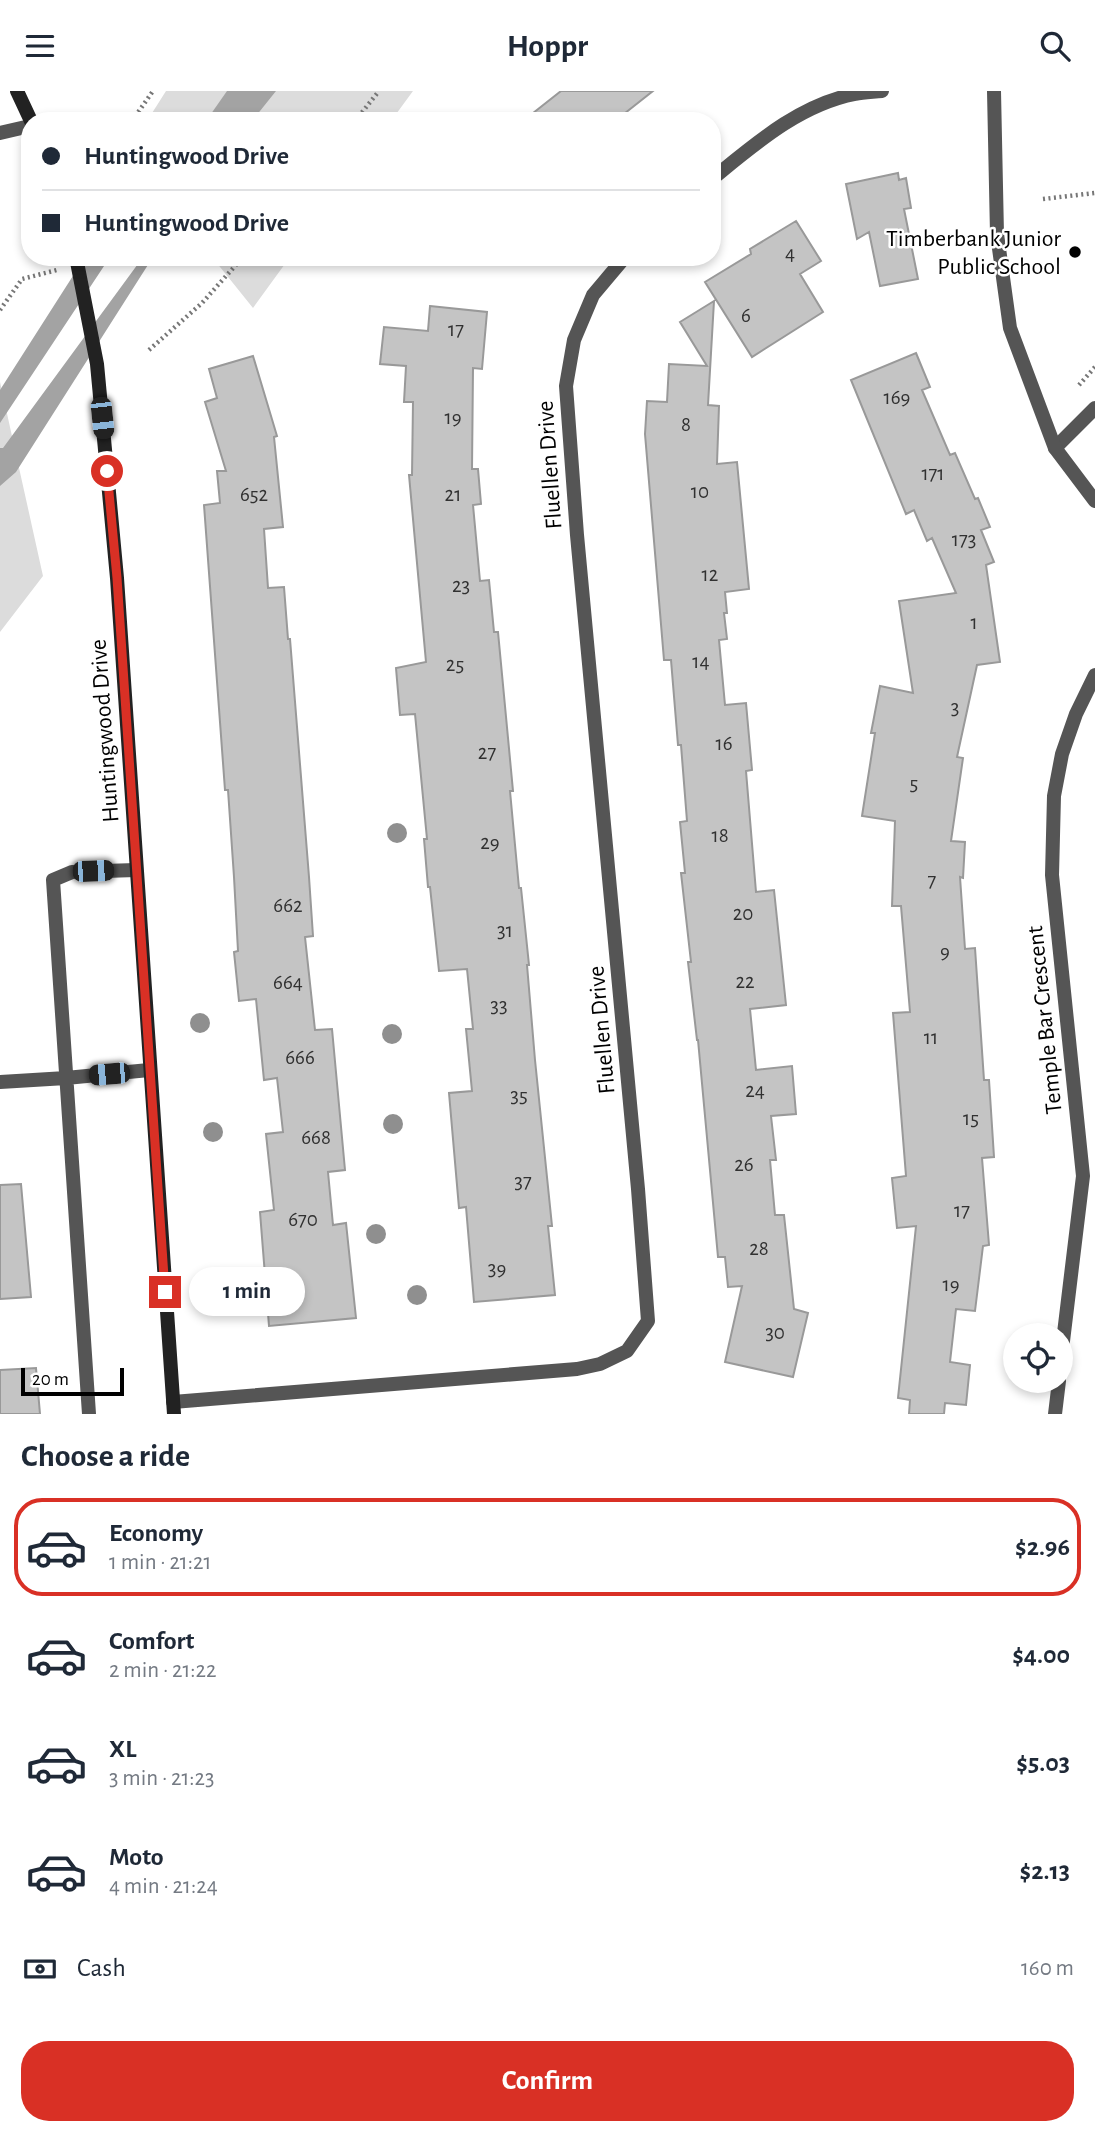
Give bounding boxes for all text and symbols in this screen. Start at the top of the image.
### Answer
icon: menu [21,27,59,65]
icon: search [1036,27,1074,65]
text: Hoppr [507,30,588,62]
text: Huntingwood Drive [84,143,289,169]
text: Huntingwood Drive [84,210,289,236]
place label: Timberbank Junior Public School [886,227,1061,279]
house number: 4 [785,243,795,264]
marker: Timberbank Junior Public School [1067,244,1083,260]
house number: 6 [741,305,751,326]
house number: 17 [448,319,464,340]
house number: 169 [884,387,910,408]
car [90,396,115,440]
street label: Fluellen Drive [534,400,566,530]
house number: 19 [444,407,462,428]
house number: 8 [681,414,691,435]
route start [91,455,123,487]
house number: 171 [921,463,945,484]
house number: 10 [691,481,709,502]
house number: 652 [240,484,268,505]
house number: 21 [445,484,461,505]
house number: 173 [952,529,976,550]
house number: 12 [702,564,718,585]
house number: 23 [452,575,470,596]
house number: 1 [970,612,978,633]
street label: Huntingwood Drive [87,638,123,823]
house number: 14 [692,651,710,672]
house number: 25 [446,654,464,675]
house number: 3 [951,697,959,718]
house number: 16 [715,733,733,754]
house number: 27 [478,742,496,763]
house number: 5 [910,773,918,794]
house number: 18 [711,825,729,846]
house number: 29 [480,832,500,853]
car [72,860,115,882]
house number: 7 [928,870,937,891]
house number: 662 [273,895,303,916]
house number: 20 [733,903,753,924]
house number: 31 [497,920,513,941]
street label: Temple Bar Crescent [1023,924,1067,1115]
house number: 9 [940,941,950,962]
street label: Fluellen Drive [584,965,620,1095]
house number: 22 [735,971,755,992]
house number: 664 [273,972,303,993]
house number: 33 [490,995,508,1016]
house number: 11 [924,1027,938,1048]
house number: 666 [285,1047,315,1068]
car [88,1062,131,1086]
house number: 24 [745,1080,765,1101]
house number: 35 [510,1085,528,1106]
house number: 15 [963,1108,979,1129]
house number: 668 [301,1127,331,1148]
house number: 26 [734,1154,754,1175]
house number: 37 [514,1171,532,1192]
house number: 17 [954,1200,970,1221]
house number: 670 [288,1209,318,1230]
house number: 28 [749,1238,769,1259]
house number: 39 [488,1258,506,1279]
callout: 1 min [190,1267,305,1317]
house number: 19 [942,1274,960,1295]
route end [149,1276,181,1308]
text: 1 min [223,1280,271,1303]
house number: 30 [765,1322,785,1343]
map controls [1003,1323,1073,1393]
button: locate [1003,1323,1073,1393]
scale bar [21,1365,124,1397]
text: 20 m [32,1370,69,1389]
text: Choose a ride [21,1440,190,1472]
icon: car [25,1516,88,1579]
text: Economy [109,1520,203,1546]
text: $2.96 [1015,1534,1070,1560]
text: 1 min · 21:21 [109,1551,211,1574]
icon: car [25,1624,88,1687]
text: Comfort [109,1628,194,1654]
text: $4.00 [1012,1642,1070,1668]
text: 2 min · 21:22 [109,1659,217,1682]
icon: car [25,1732,88,1795]
text: XL [109,1736,136,1762]
text: $5.03 [1016,1750,1070,1776]
text: 3 min · 21:23 [109,1767,215,1790]
icon: car [25,1840,88,1903]
text: Moto [109,1844,164,1870]
text: $2.13 [1020,1858,1070,1884]
text: 4 min · 21:24 [109,1875,218,1898]
icon: cash [21,1950,59,1988]
text: Cash [77,1955,126,1981]
text: 160 m [1021,1957,1074,1980]
button: Confirm [21,2041,1074,2121]

